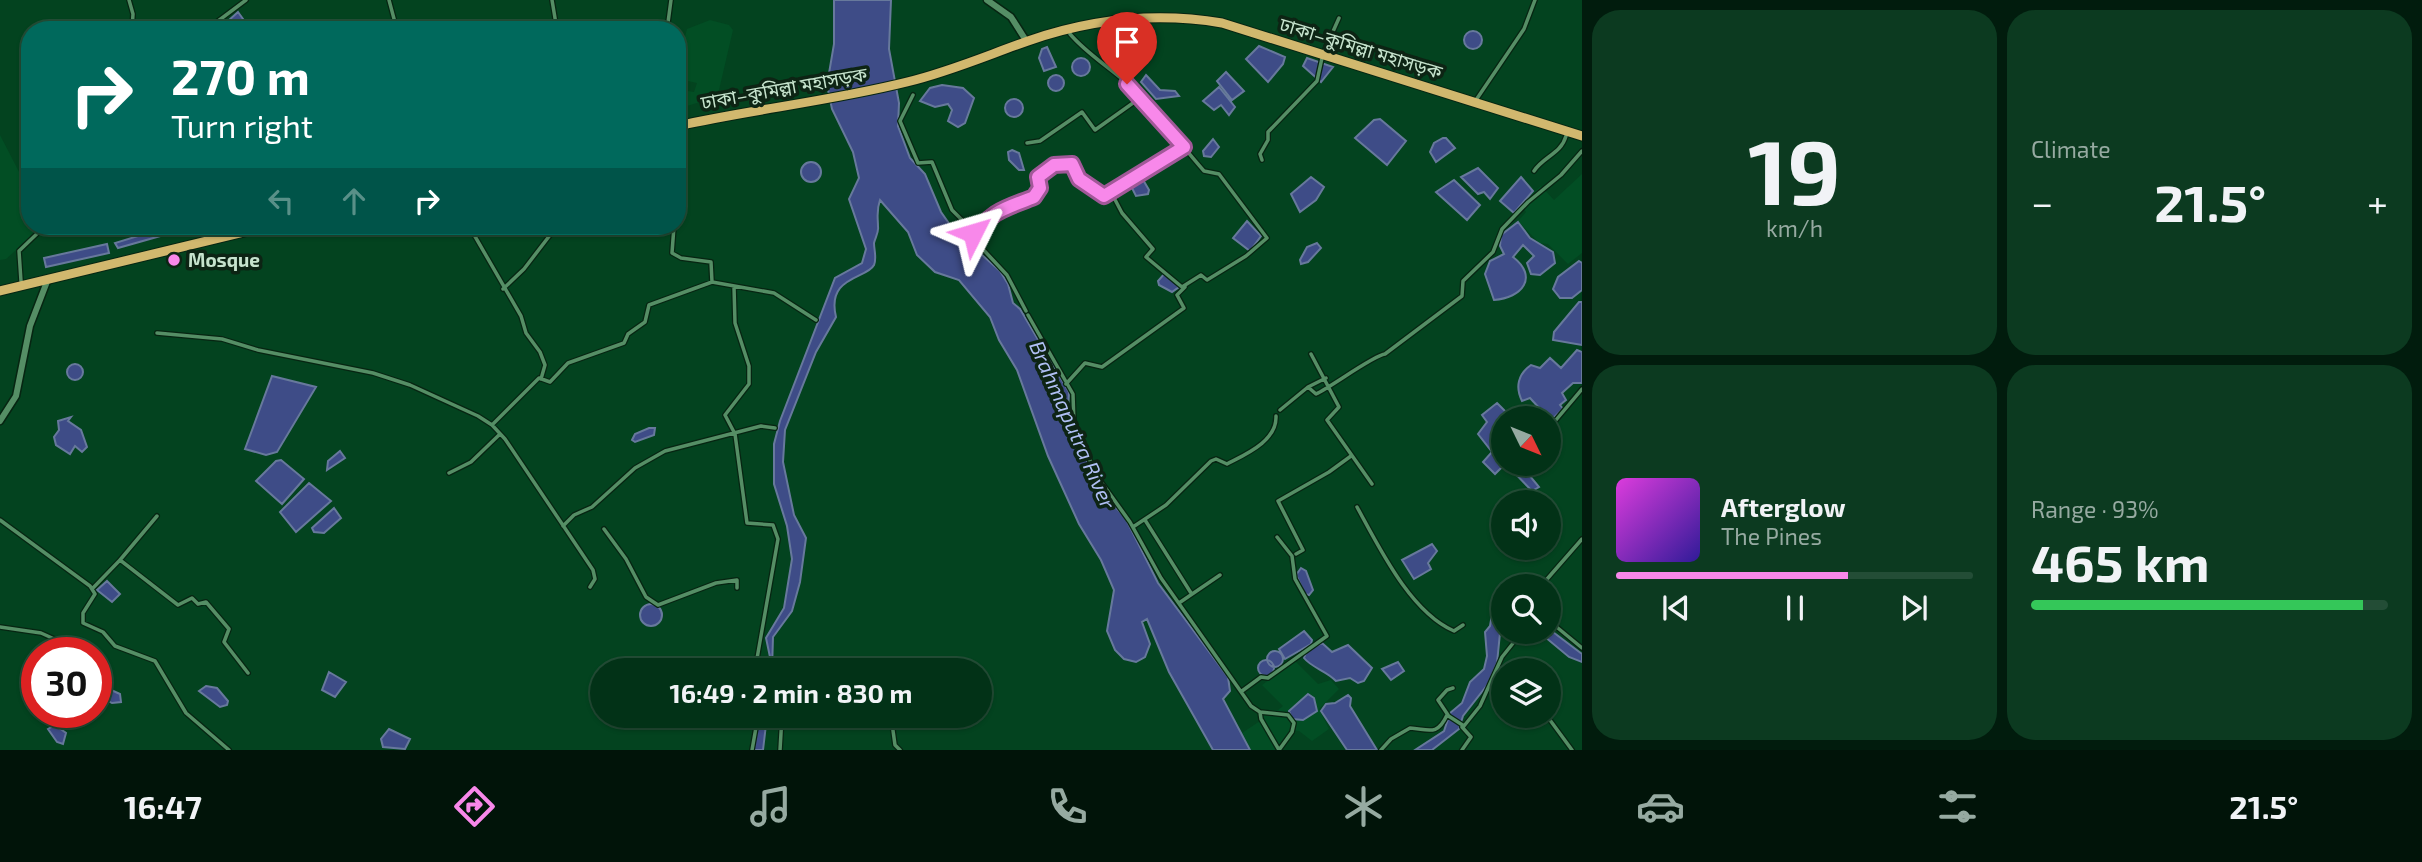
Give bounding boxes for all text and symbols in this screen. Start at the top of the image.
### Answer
pin [1097,12.0,1157,84]
street label: ঢাকা–কুমিল্লা মহাসড়ক [1276,12,1446,84]
icon: arrive [1108,23,1146,61]
text: 270 m [171,46,310,105]
icon: right [56,49,147,140]
street label: ঢাকা–কুমিল্লা মহাসড়ক [698,61,870,115]
text: Turn right [171,106,313,144]
text: 19 [1748,114,1841,223]
text: Climate [2031,135,2111,163]
text: 21.5° [2154,170,2266,232]
text: − [2031,179,2053,225]
text: + [2367,179,2388,225]
icon: left [262,182,300,220]
icon: ahead [335,182,373,220]
icon: right [408,182,446,220]
position arrow [936,196,1010,270]
text: km/h [1766,214,1823,242]
place label: Mosque [188,248,260,271]
marker: Mosque [166,252,182,268]
water label: Brahmaputra River [1025,336,1122,513]
north arrow [1491,406,1561,476]
map controls [1491,406,1561,728]
button: sound [1491,490,1561,560]
text: Afterglow [1721,491,1846,522]
text: Range · 93% [2031,495,2159,523]
text: The Pines [1721,522,1822,550]
text: 465 km [2031,530,2210,592]
button: search [1491,574,1561,644]
icon: previous [1657,589,1695,627]
icon: pause [1776,589,1814,627]
icon: next [1895,589,1933,627]
speed limit sign: 30 [21,637,112,728]
button: layers [1491,658,1561,728]
text: 16:49 · 2 min · 830 m [670,677,912,708]
icon: directions [450,782,499,831]
icon: music [746,782,795,831]
icon: phone [1043,782,1092,831]
icon: climate [1339,782,1388,831]
icon: car [1636,782,1685,831]
icon: filters [1933,782,1982,831]
text: 16:47 [124,787,202,825]
text: 21.5° [2229,787,2298,825]

